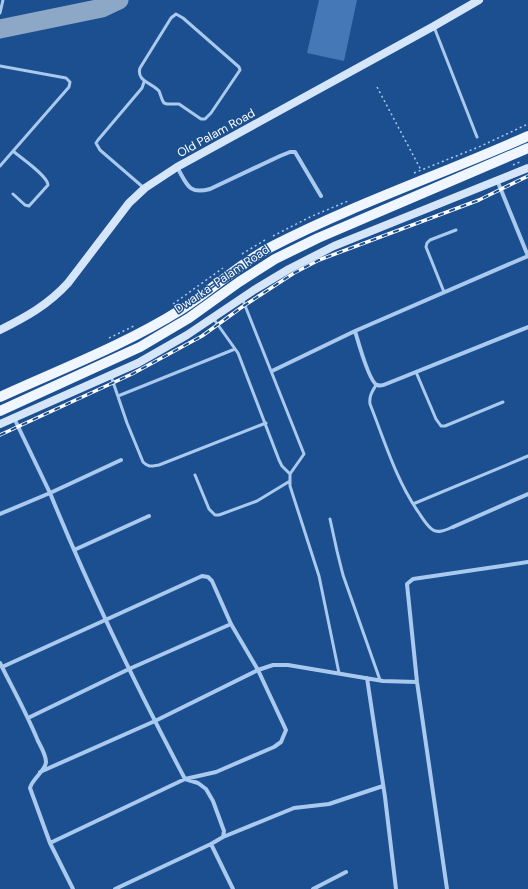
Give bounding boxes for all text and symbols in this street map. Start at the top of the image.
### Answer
street label: Old Palam Road [174,105,258,161]
street label: Dwarka-Palam Road [171,241,273,317]

